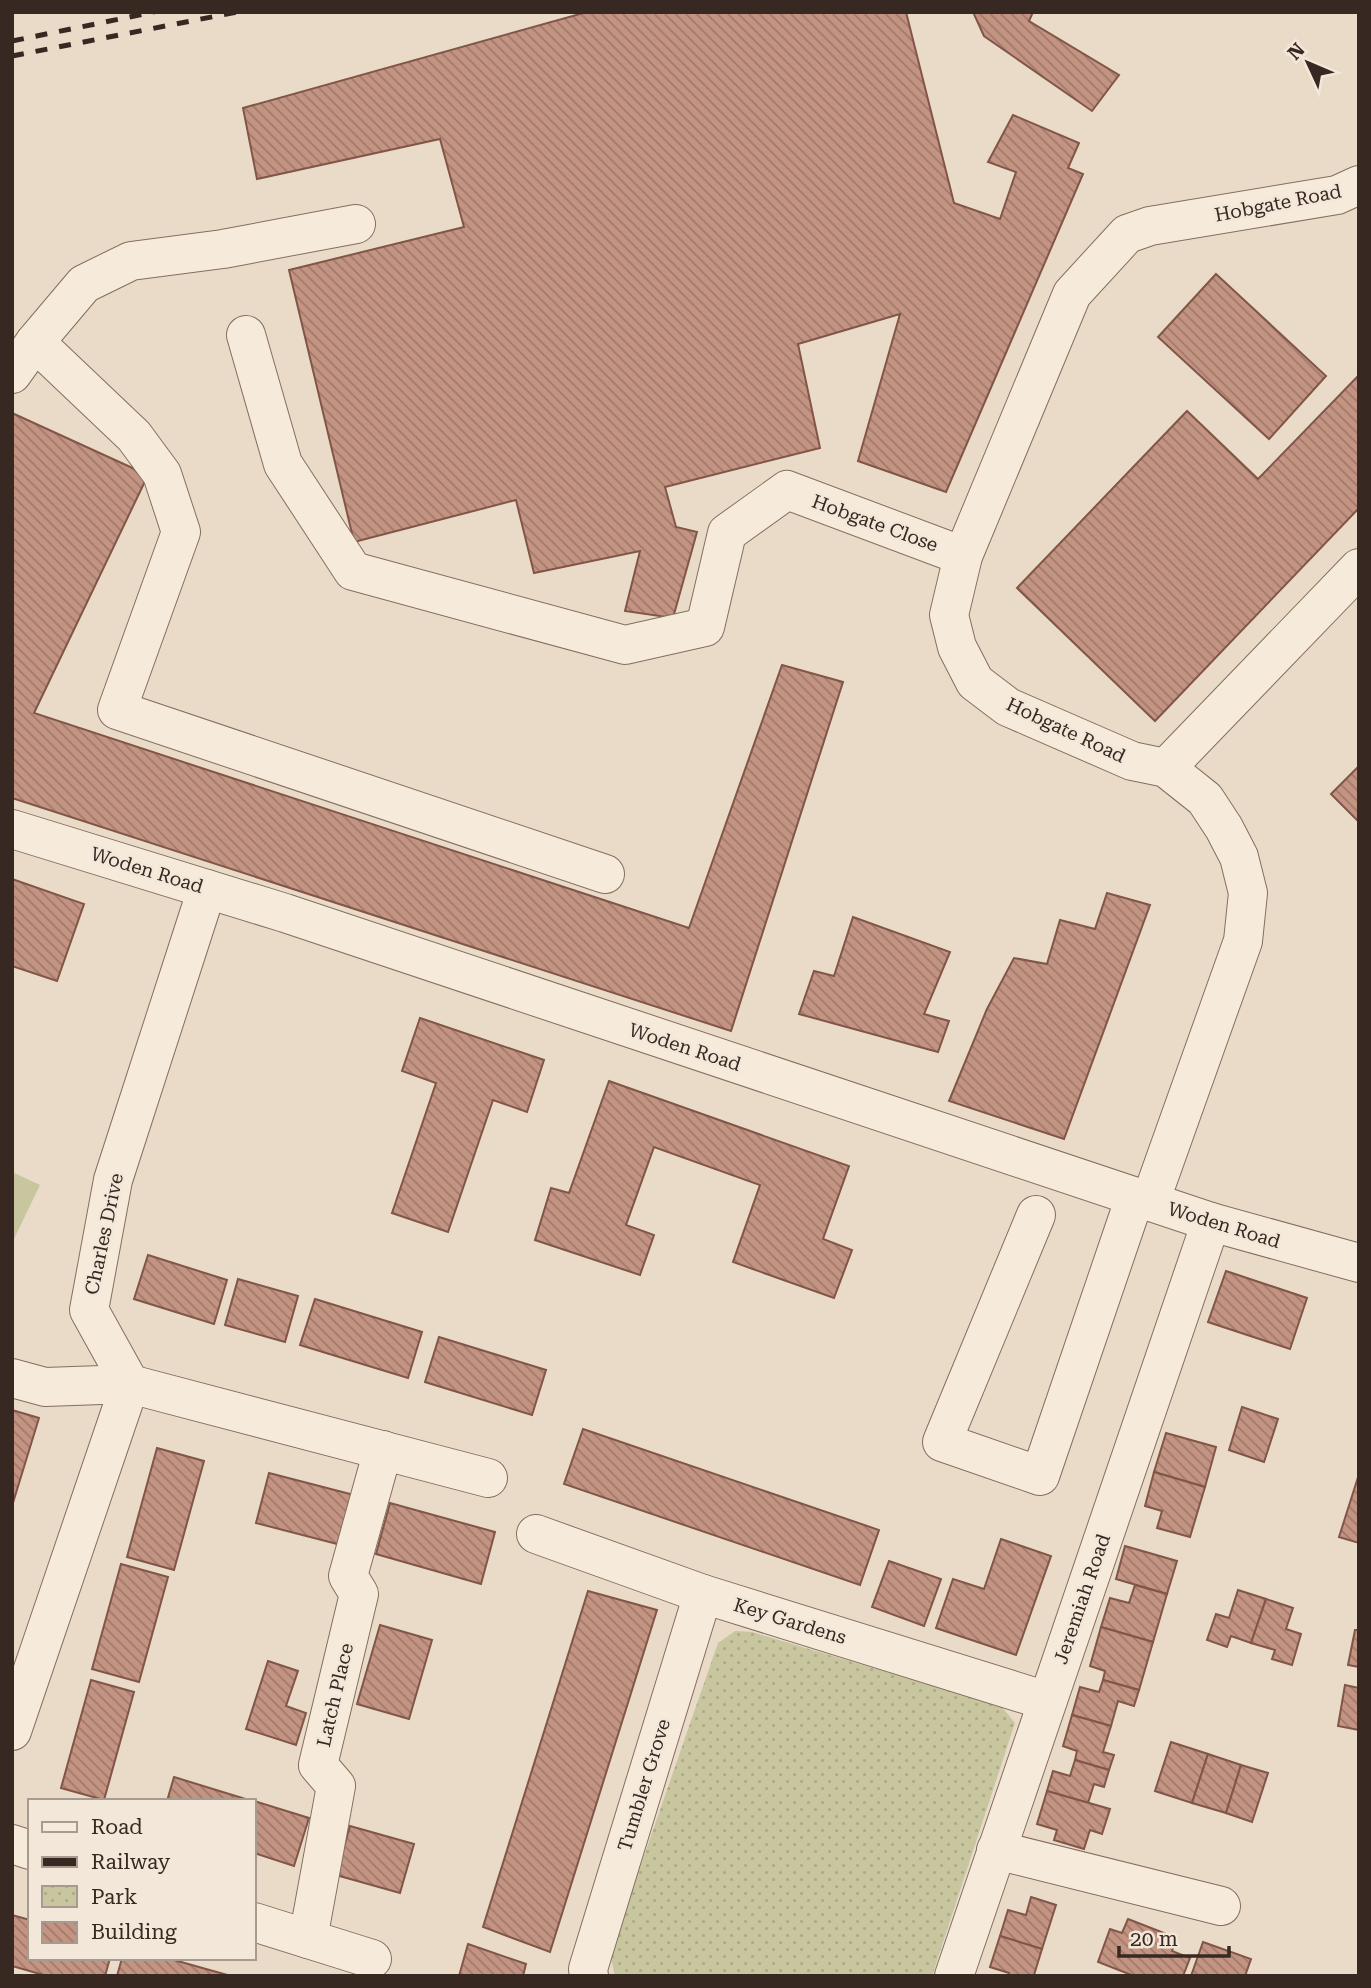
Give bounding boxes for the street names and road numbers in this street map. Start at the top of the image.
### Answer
street label: Hobgate Road [1213,179,1343,227]
street label: Hobgate Close [809,489,941,557]
street label: Hobgate Road [1003,692,1129,768]
street label: Woden Road [88,842,206,898]
street label: Woden Road [626,1018,744,1076]
street label: Charles Drive [80,1171,128,1297]
street label: Woden Road [1165,1197,1283,1253]
street label: Jeremiah Road [1049,1531,1115,1667]
street label: Key Gardens [731,1593,849,1649]
street label: Latch Place [312,1641,358,1749]
street label: Tumbler Grove [613,1716,675,1854]

